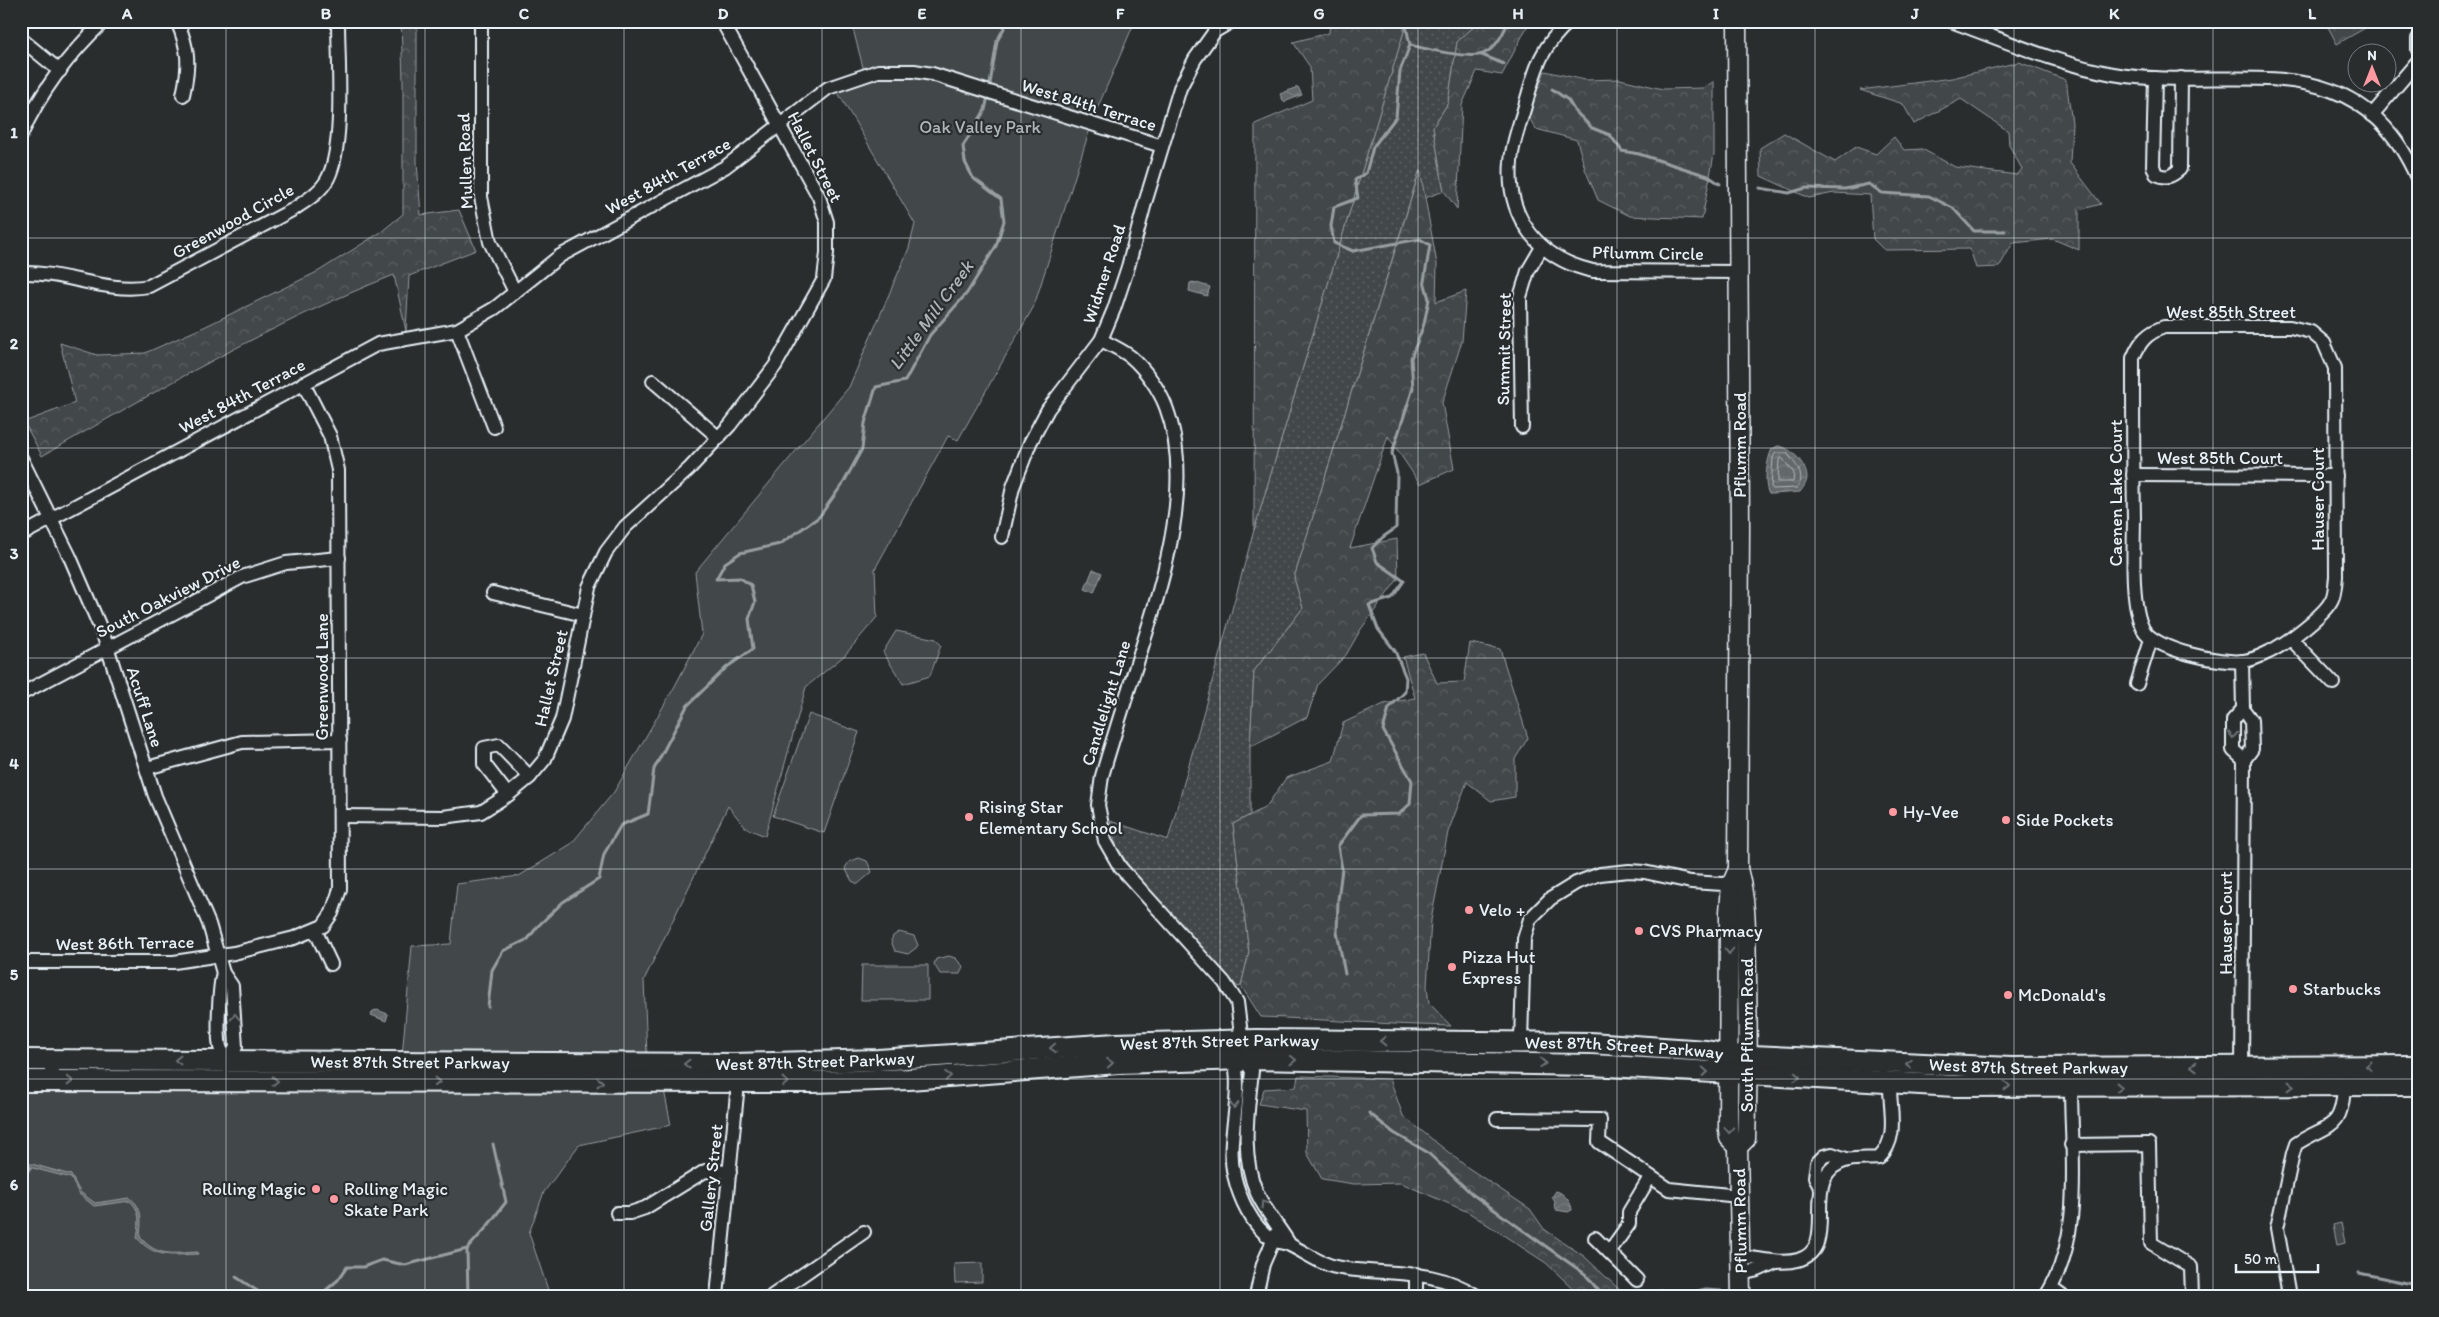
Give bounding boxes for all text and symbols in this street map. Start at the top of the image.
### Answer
text: A [121,4,133,23]
text: B [321,4,332,23]
text: C [519,4,530,23]
text: D [718,4,729,23]
text: E [918,4,927,23]
text: F [1116,4,1125,23]
text: G [1313,4,1325,23]
text: H [1512,4,1524,23]
text: I [1713,4,1719,23]
text: J [1910,4,1919,23]
text: K [2109,4,2120,23]
text: L [2308,4,2317,23]
north arrow [2346,42,2396,92]
text: N [2367,47,2377,64]
street label: West 84th Terrace [1019,74,1159,136]
street label: Hallet Street [783,108,847,206]
street label: Mullen Road [452,112,478,210]
park label: Oak Valley Park [919,116,1041,138]
text: 1 [10,123,18,142]
street label: West 84th Terrace [601,132,735,220]
street label: Greenwood Circle [168,178,298,264]
street label: Widmer Road [1078,221,1130,327]
street label: Pflumm Circle [1592,241,1704,265]
water label: Little Mill Creek [884,255,979,374]
street label: Summit Street [1492,292,1516,406]
street label: West 85th Street [2166,301,2296,323]
text: 2 [10,334,19,353]
street label: West 84th Terrace [175,353,309,439]
street label: Pflumm Road [1729,392,1751,498]
street label: Caenen Lake Court [2105,419,2127,566]
street label: West 85th Court [2157,447,2283,469]
street label: Hauser Court [2307,447,2329,551]
text: 3 [10,544,19,563]
street label: South Oakview Drive [92,551,244,643]
street label: Greenwood Lane [311,613,333,741]
street label: Hallet Street [529,627,573,729]
street label: Candlelight Lane [1076,638,1136,768]
street label: Acuff Lane [122,664,168,750]
one-way arrow [2228,732,2238,739]
text: 4 [9,754,19,773]
place label: Rising Star Elementary School [979,796,1123,839]
place label: Hy-Vee [1903,801,1959,823]
marker: Hy-Vee [1887,806,1899,818]
place label: Side Pockets [2016,809,2114,831]
marker: Rising Star Elementary School [963,811,975,823]
marker: Side Pockets [2000,814,2012,826]
street label: Hauser Court [2215,871,2237,975]
place label: Velo + [1479,899,1525,921]
marker: Velo + [1463,904,1475,916]
place label: CVS Pharmacy [1649,920,1763,942]
marker: CVS Pharmacy [1633,925,1645,937]
street label: West 86th Terrace [55,931,195,955]
place label: Pizza Hut Express [1462,946,1536,989]
one-way arrow [1724,948,1734,956]
street label: South Pflumm Road [1736,958,1758,1112]
marker: Pizza Hut Express [1446,961,1458,973]
text: 5 [10,965,19,984]
place label: Starbucks [2303,978,2381,1000]
marker: Starbucks [2287,983,2299,995]
place label: McDonald's [2018,984,2106,1006]
marker: McDonald's [2002,989,2014,1001]
one-way arrow [230,1012,240,1020]
street label: West 87th Street Parkway [1119,1029,1320,1055]
street label: West 87th Street Parkway [1525,1031,1726,1065]
one-way arrow [1379,1036,1386,1046]
one-way arrow [1049,1043,1057,1054]
street label: West 87th Street Parkway [715,1047,916,1075]
street label: West 87th Street Parkway [310,1051,510,1074]
street label: West 87th Street Parkway [1928,1053,2129,1079]
one-way arrow [174,1055,182,1065]
one-way arrow [1290,1055,1297,1065]
one-way arrow [1106,1058,1114,1069]
one-way arrow [1539,1058,1547,1069]
one-way arrow [1904,1058,1912,1069]
one-way arrow [682,1059,690,1069]
one-way arrow [2189,1061,2197,1071]
one-way arrow [2365,1061,2372,1071]
one-way arrow [1701,1066,1709,1077]
one-way arrow [944,1070,952,1081]
one-way arrow [1793,1072,1801,1083]
one-way arrow [66,1076,74,1086]
one-way arrow [271,1076,279,1086]
one-way arrow [434,1077,441,1087]
one-way arrow [596,1077,604,1087]
one-way arrow [782,1077,789,1087]
one-way arrow [2004,1081,2011,1091]
one-way arrow [2288,1081,2295,1091]
one-way arrow [2116,1082,2124,1092]
one-way arrow [1229,1101,1240,1109]
street label: Gallery Street [694,1123,728,1233]
one-way arrow [1723,1126,1734,1134]
street label: Pflumm Road [1728,1168,1752,1274]
text: 6 [10,1175,19,1194]
place label: Rolling Magic [202,1178,306,1200]
place label: Rolling Magic Skate Park [344,1178,448,1221]
marker: Rolling Magic [310,1183,322,1195]
marker: Rolling Magic Skate Park [328,1193,340,1205]
one-way arrow [1260,1201,1270,1210]
scale bar [2236,1242,2319,1274]
text: 50 m [2244,1250,2277,1268]

